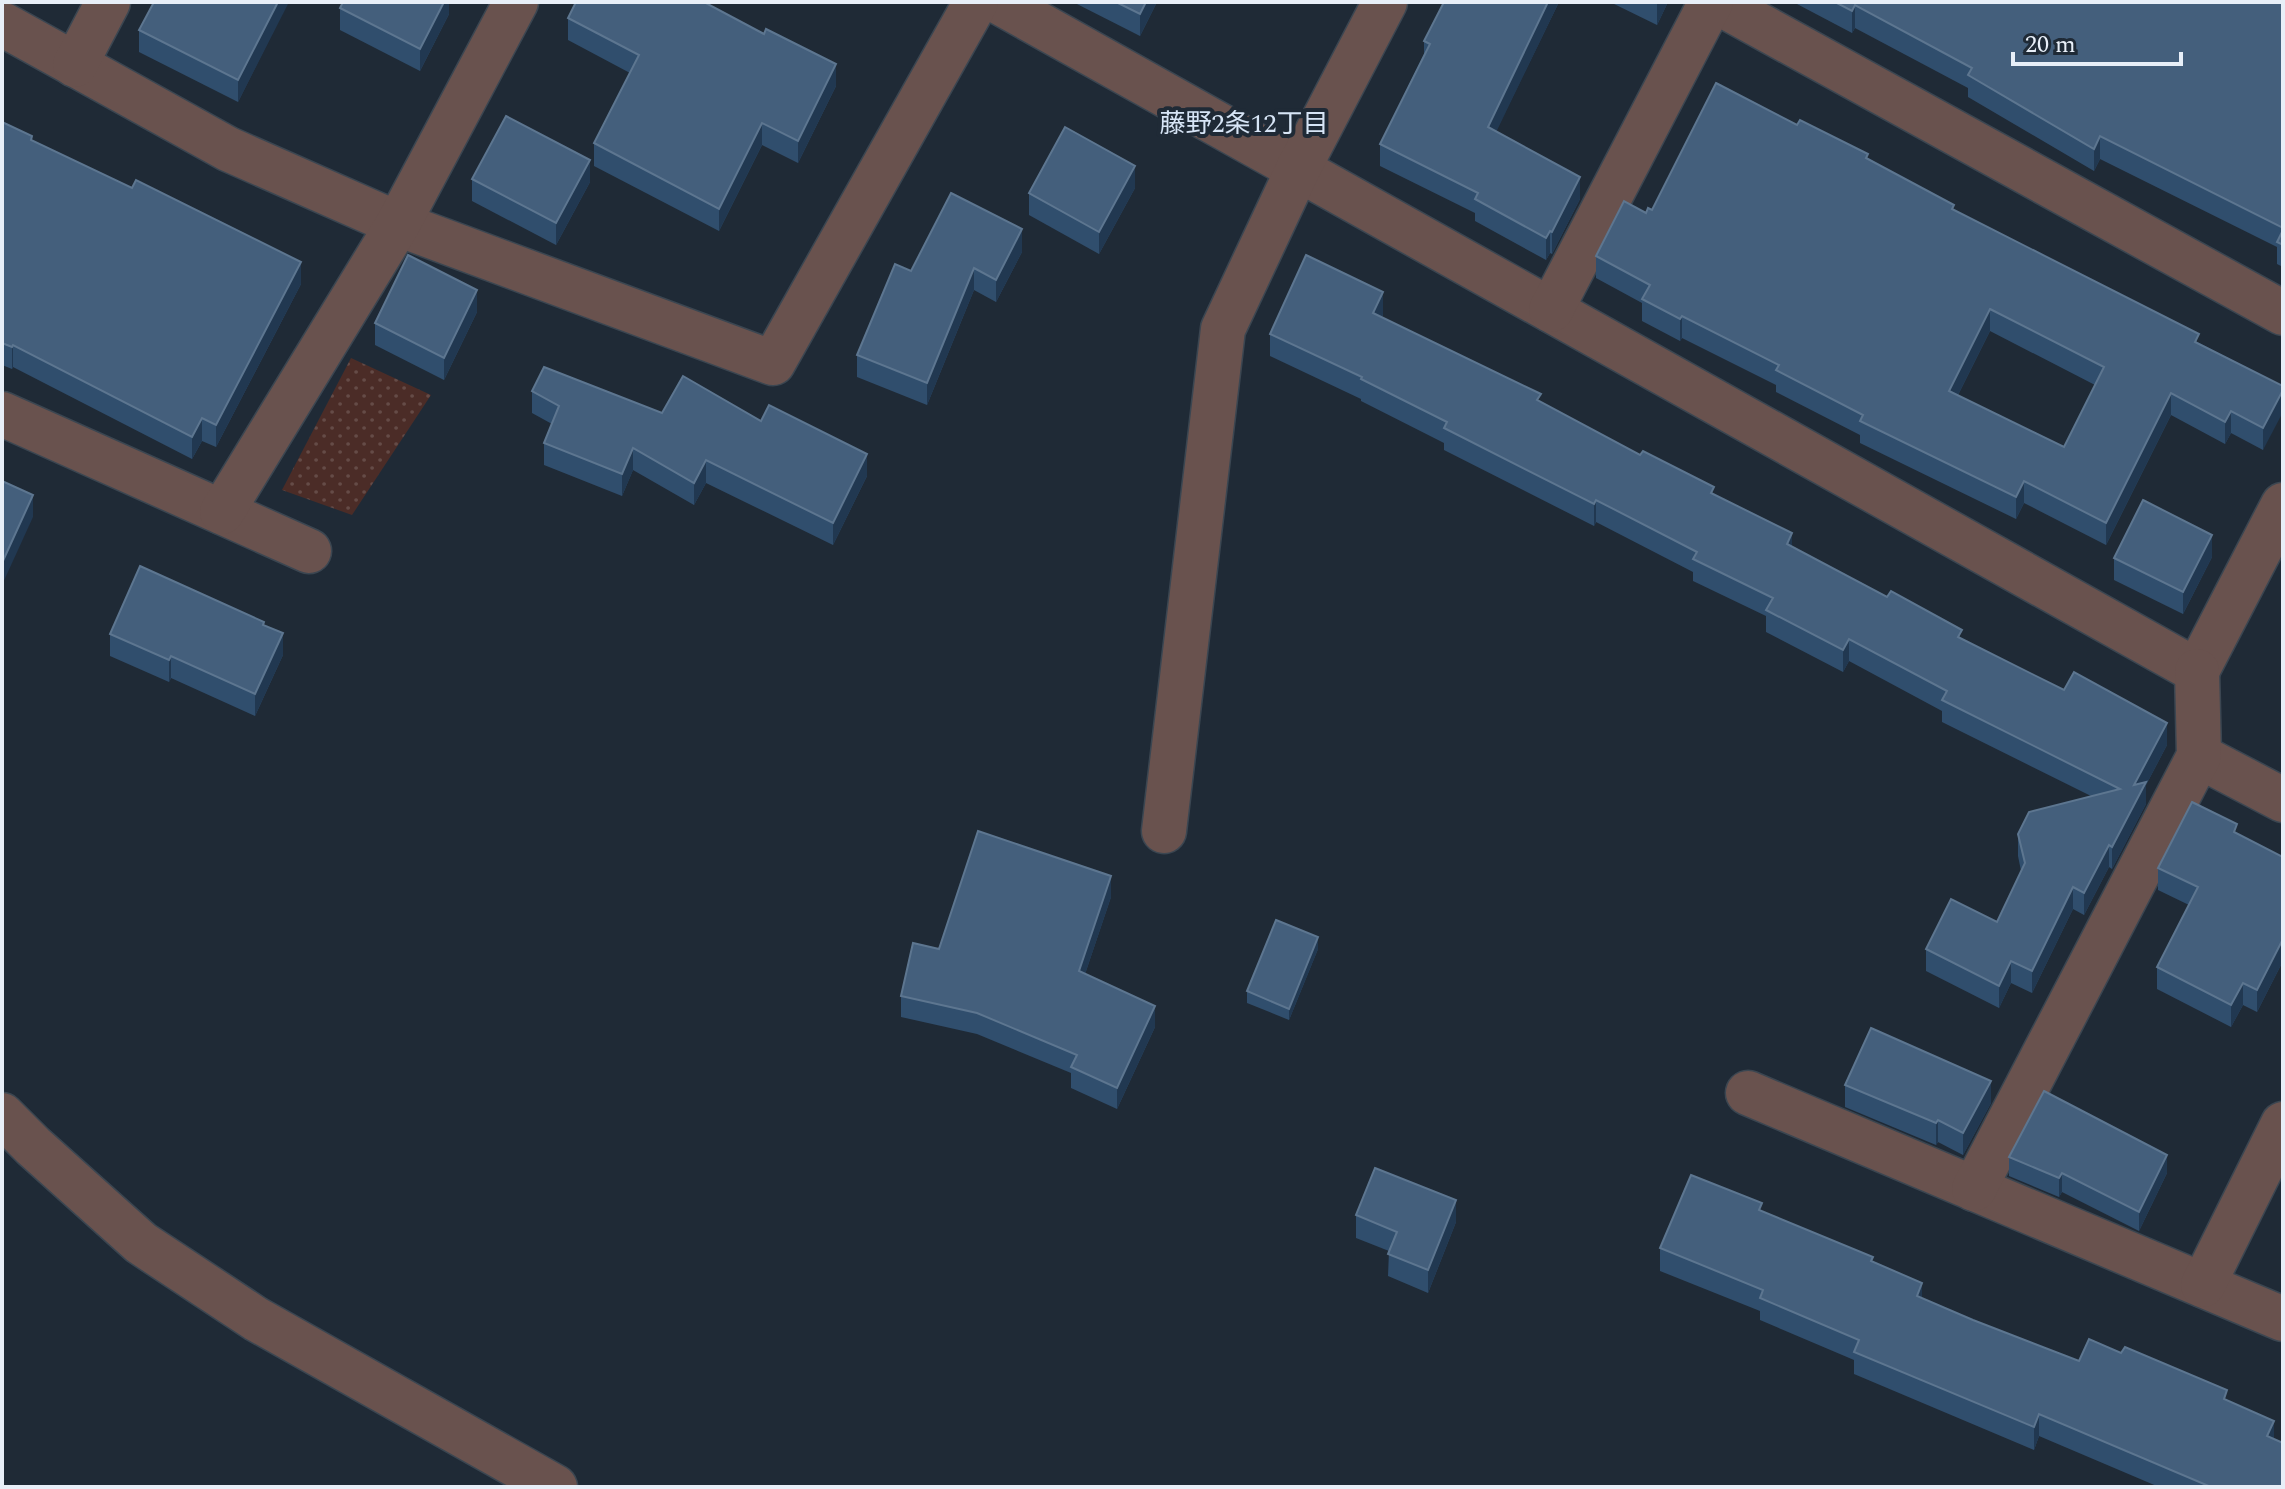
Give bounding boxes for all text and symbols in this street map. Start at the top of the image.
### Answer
scale bar [2013,16,2181,66]
text: 20 m [2025,27,2076,63]
district label: 藤野2条12丁目 [1159,104,1329,144]

